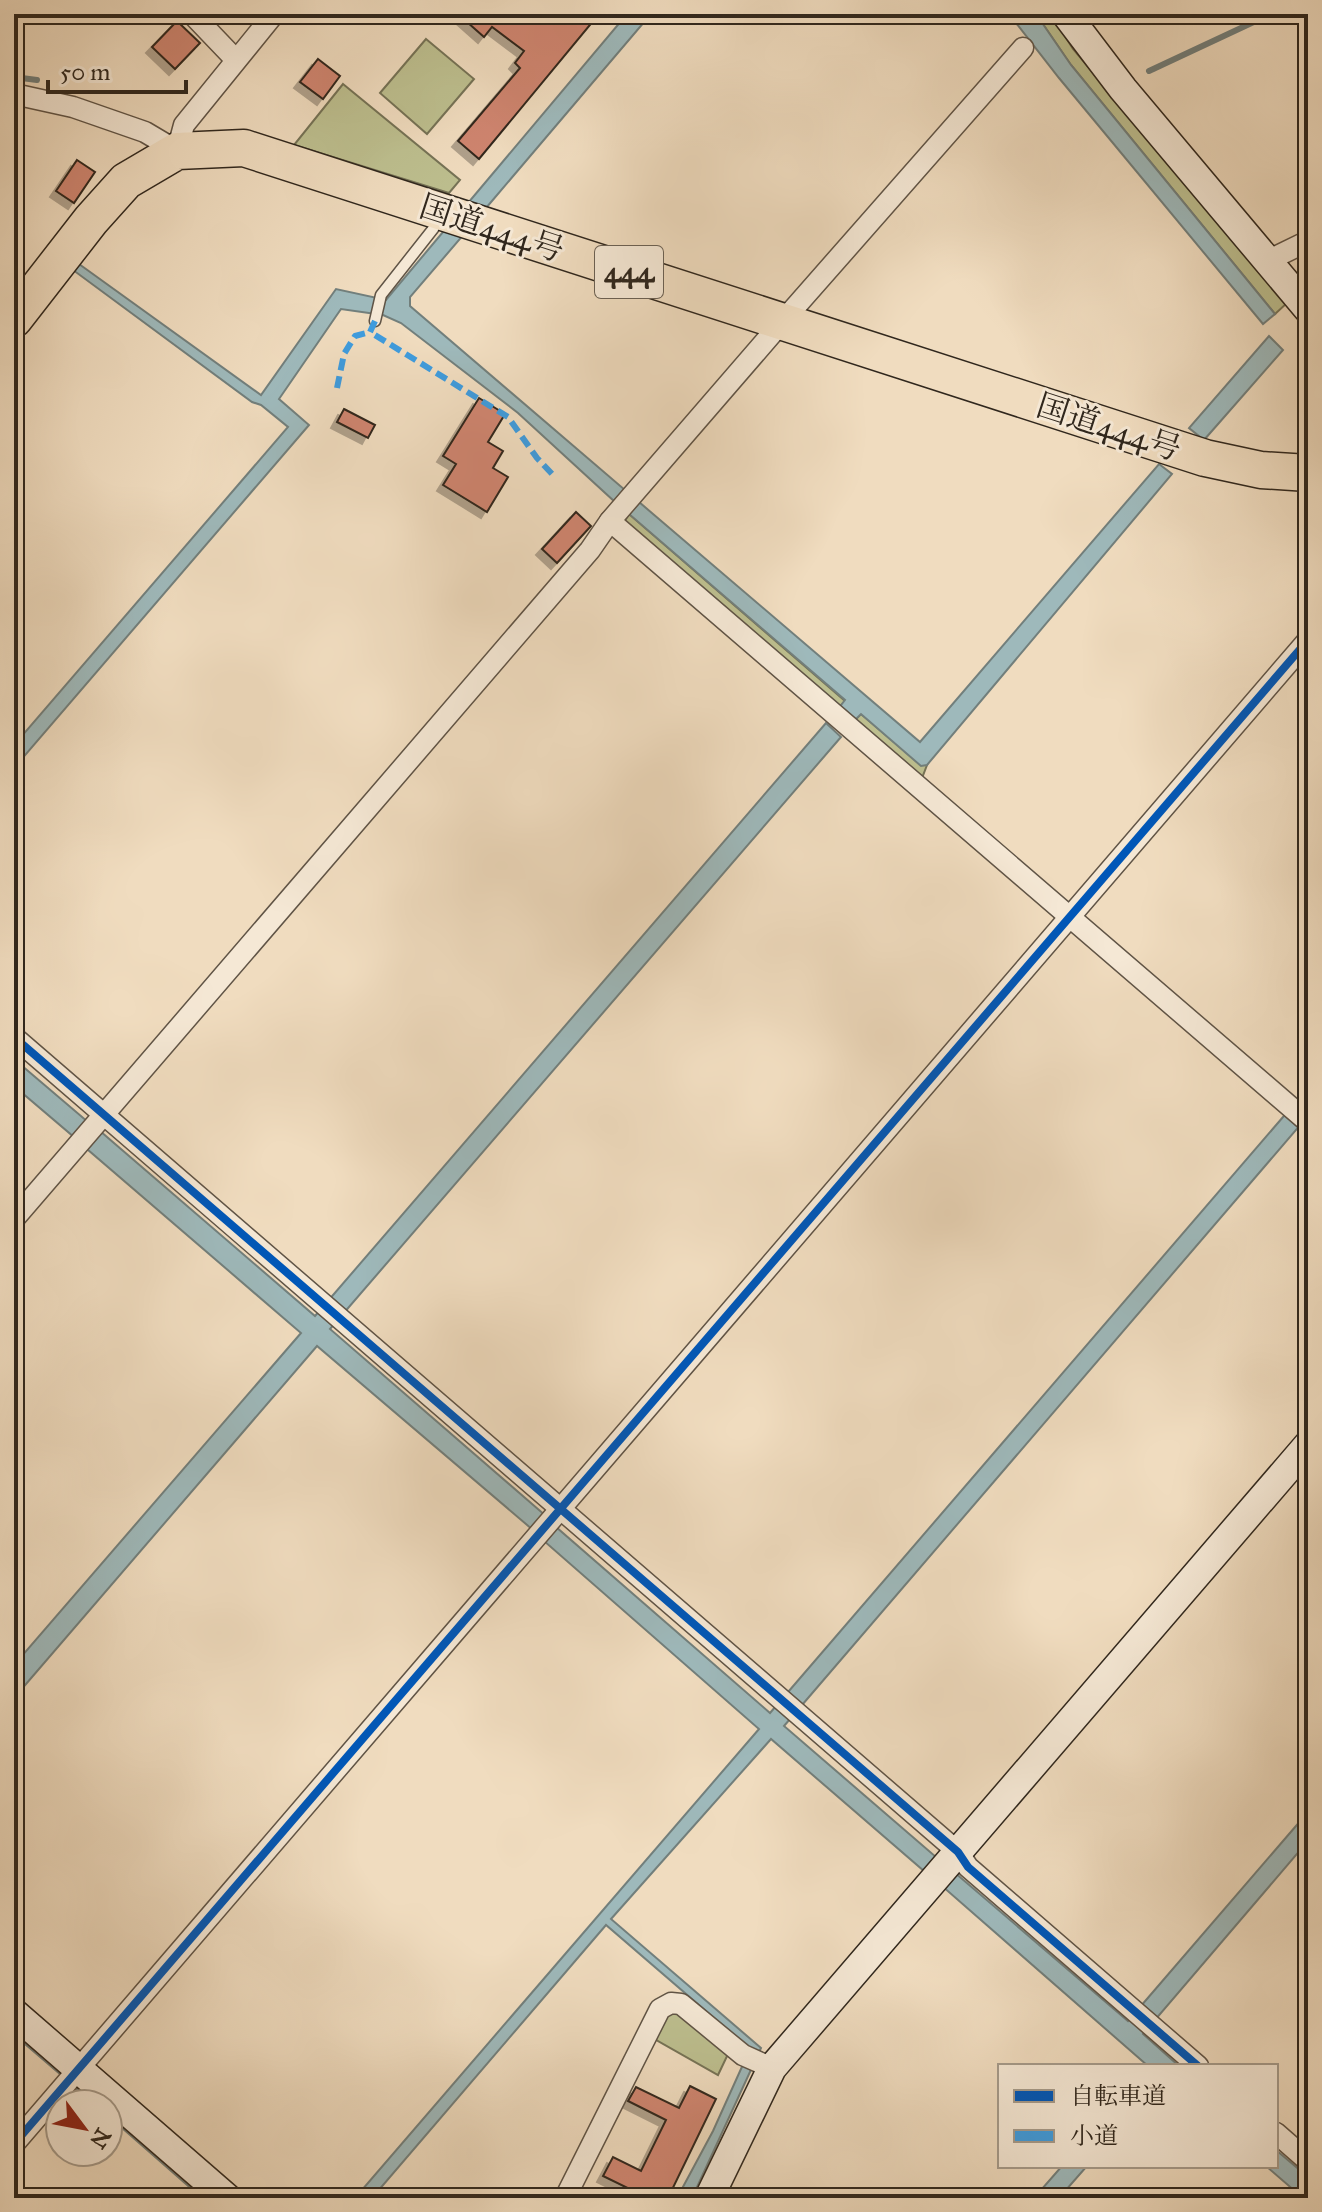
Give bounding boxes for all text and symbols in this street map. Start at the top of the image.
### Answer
scale bar [48,44,186,94]
text: 50 m [60,57,110,87]
street label: 国道444号 [415,187,569,270]
road number: 444 [595,246,663,298]
street label: 国道444号 [1032,386,1186,469]
legend [998,2064,1278,2168]
text: 自転車道 [1070,2081,1166,2111]
north arrow [44,2088,124,2168]
text: 小道 [1070,2121,1118,2151]
text: N [84,2123,117,2154]

